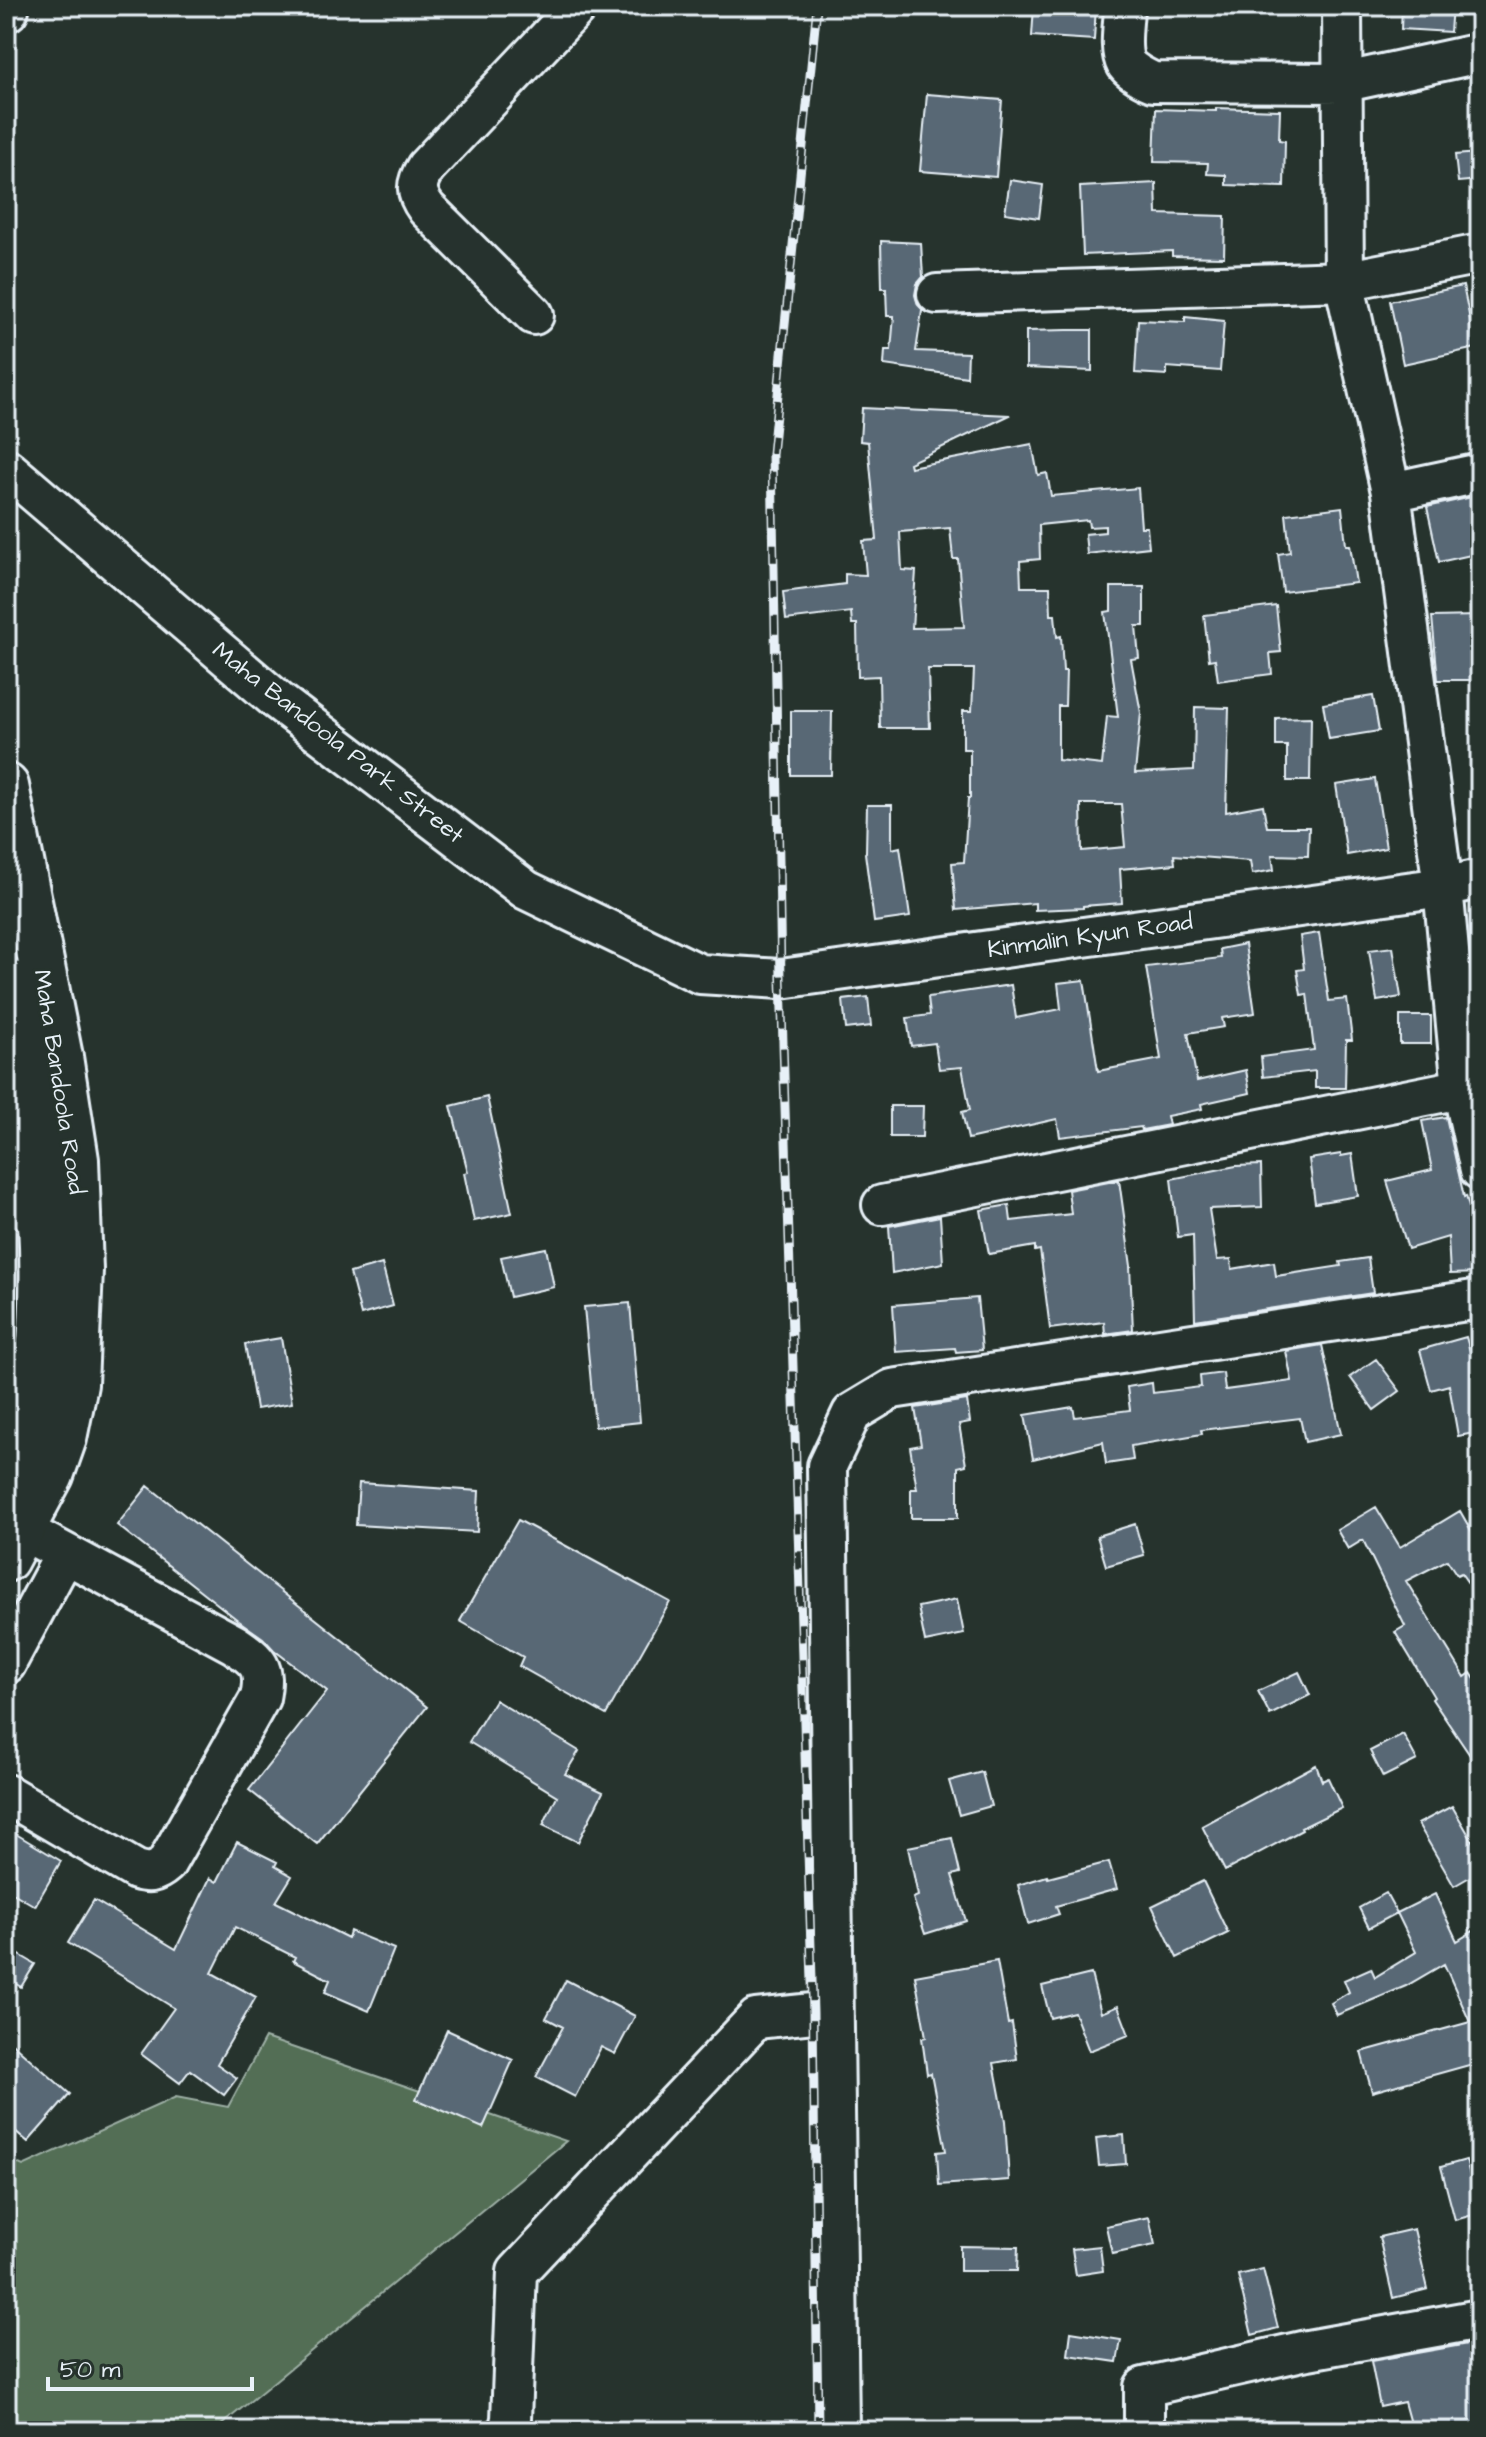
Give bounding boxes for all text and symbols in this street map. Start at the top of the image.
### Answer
street label: Maha Bandoola Park Street [205,634,471,852]
street label: Kinmalin Kyun Road [985,905,1195,968]
street label: Maha Bandoola Road [24,967,94,1197]
scale bar [48,2341,252,2391]
text: 50 m [60,2353,121,2387]

